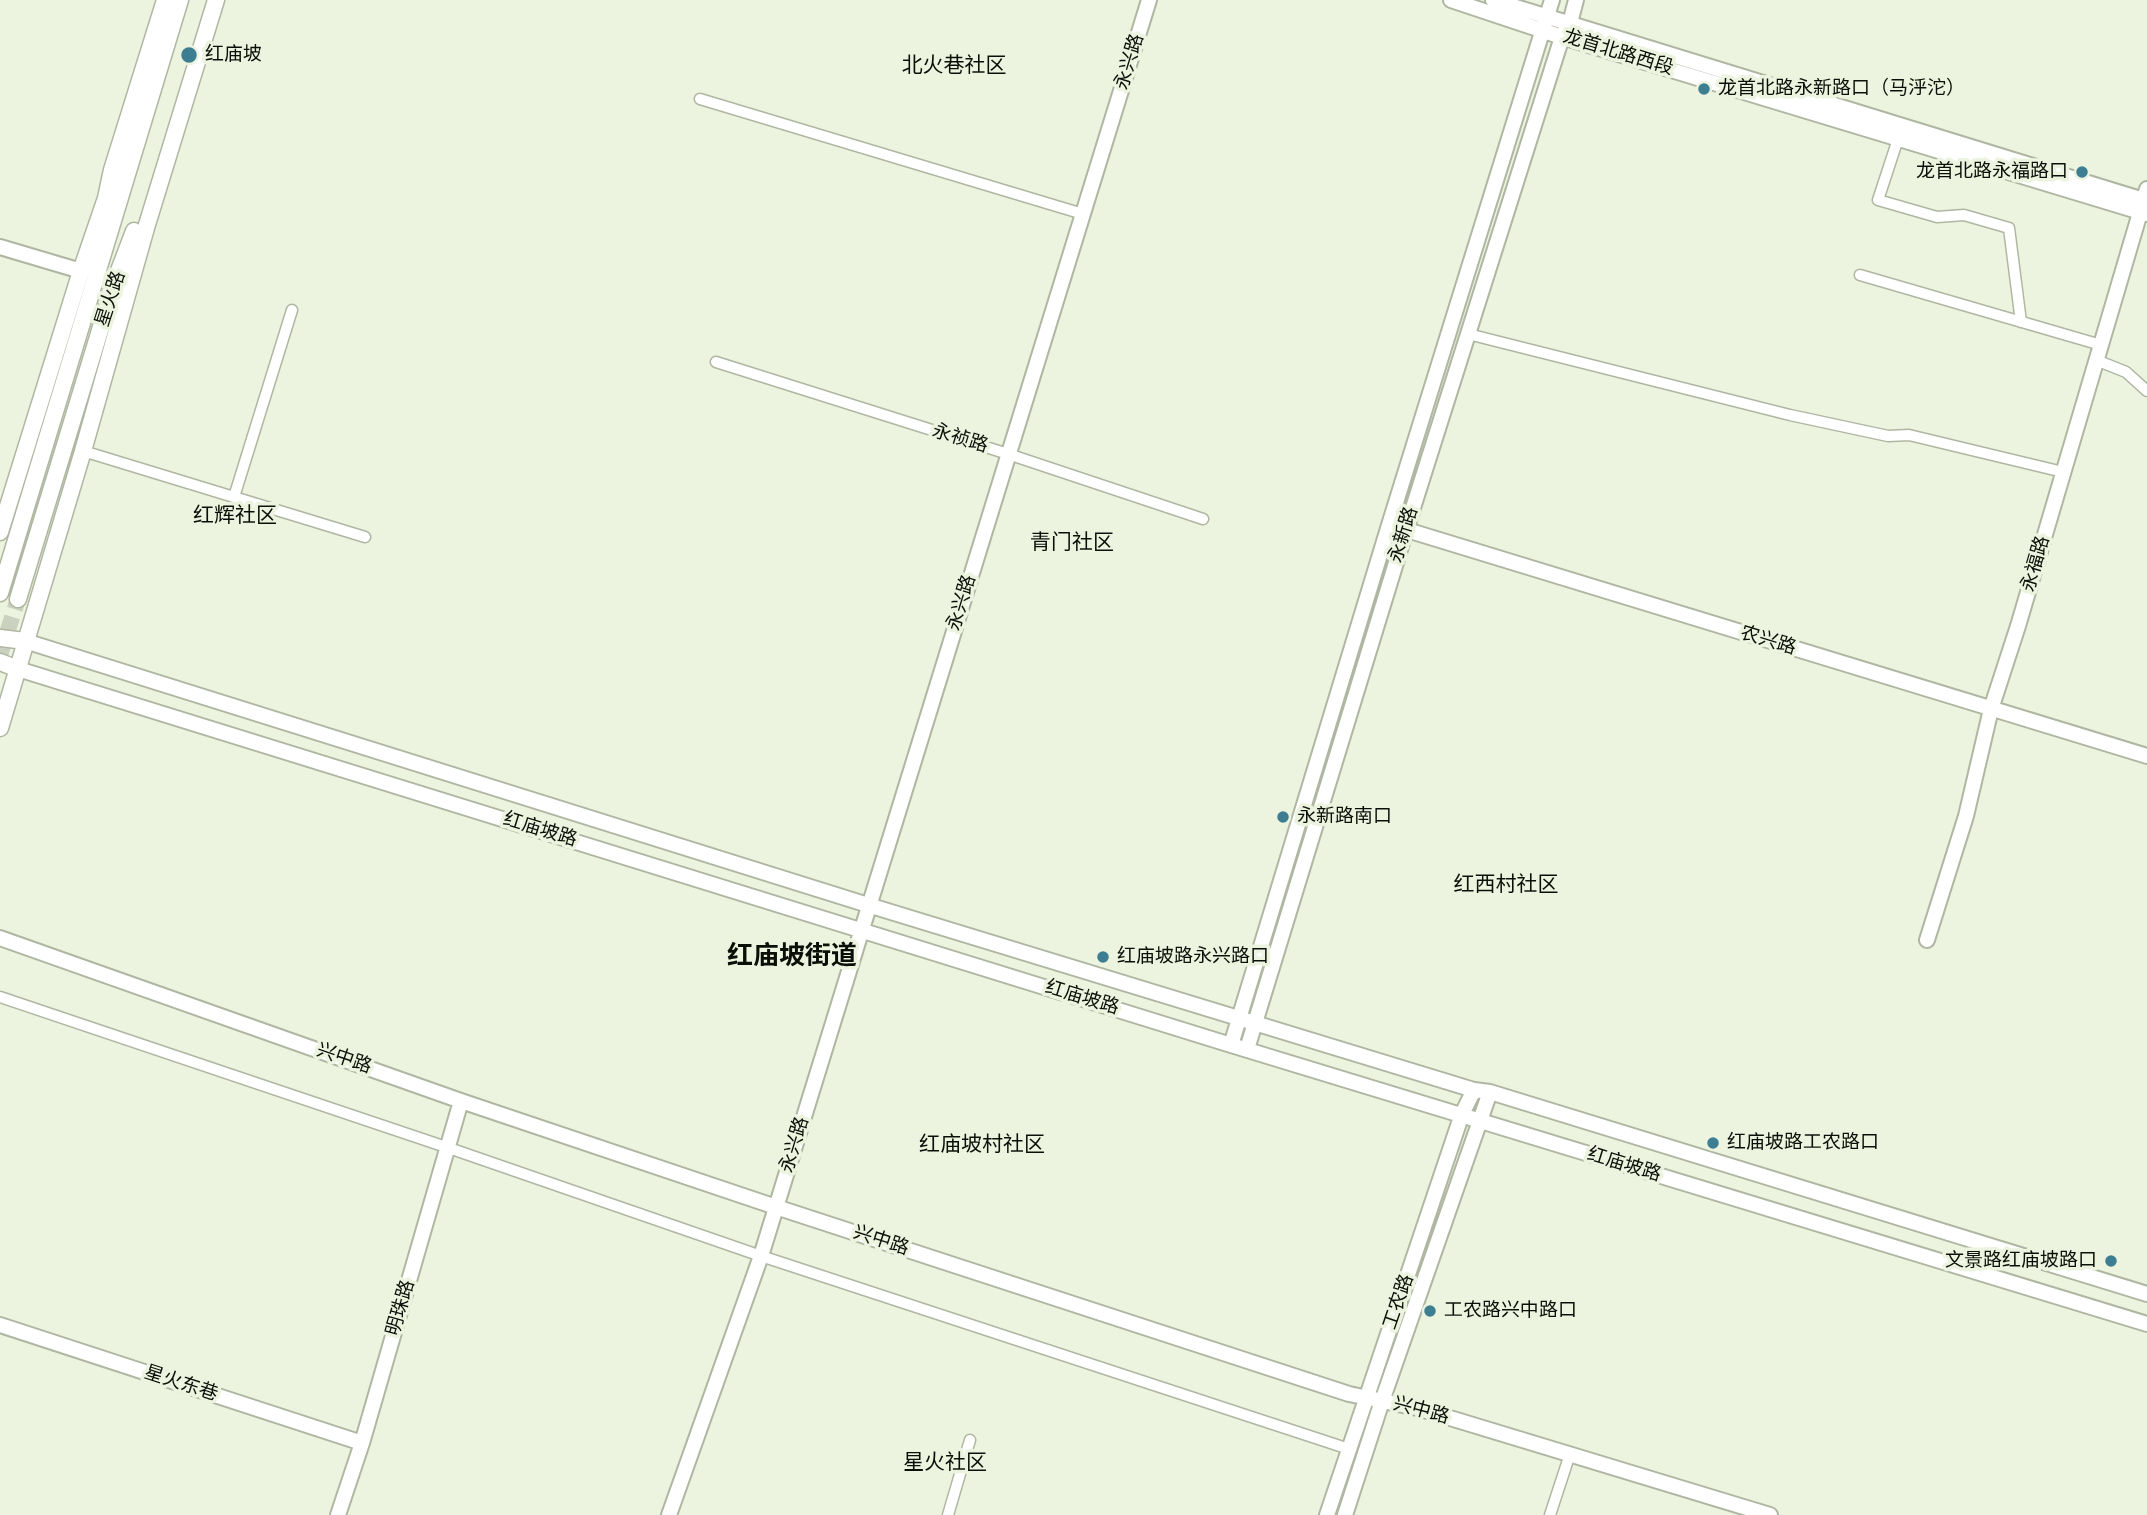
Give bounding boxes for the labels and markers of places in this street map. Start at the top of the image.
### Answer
place label: 红庙坡 [205,44,262,66]
marker: 红庙坡 [179,45,199,65]
place label: 龙首北路永新路口（马泘沱） [1718,78,1965,100]
marker: 龙首北路永新路口（马泘沱） [1696,81,1712,97]
place label: 龙首北路永福路口 [1916,161,2068,183]
marker: 龙首北路永福路口 [2074,164,2090,180]
place label: 永新路南口 [1297,806,1392,828]
marker: 永新路南口 [1275,809,1291,825]
place label: 红庙坡路永兴路口 [1117,946,1269,968]
marker: 红庙坡路永兴路口 [1095,949,1111,965]
place label: 红庙坡路工农路口 [1727,1132,1879,1154]
marker: 红庙坡路工农路口 [1705,1135,1721,1151]
place label: 文景路红庙坡路口 [1945,1250,2097,1272]
marker: 文景路红庙坡路口 [2103,1253,2119,1269]
place label: 工农路兴中路口 [1444,1300,1577,1322]
marker: 工农路兴中路口 [1422,1303,1438,1319]

